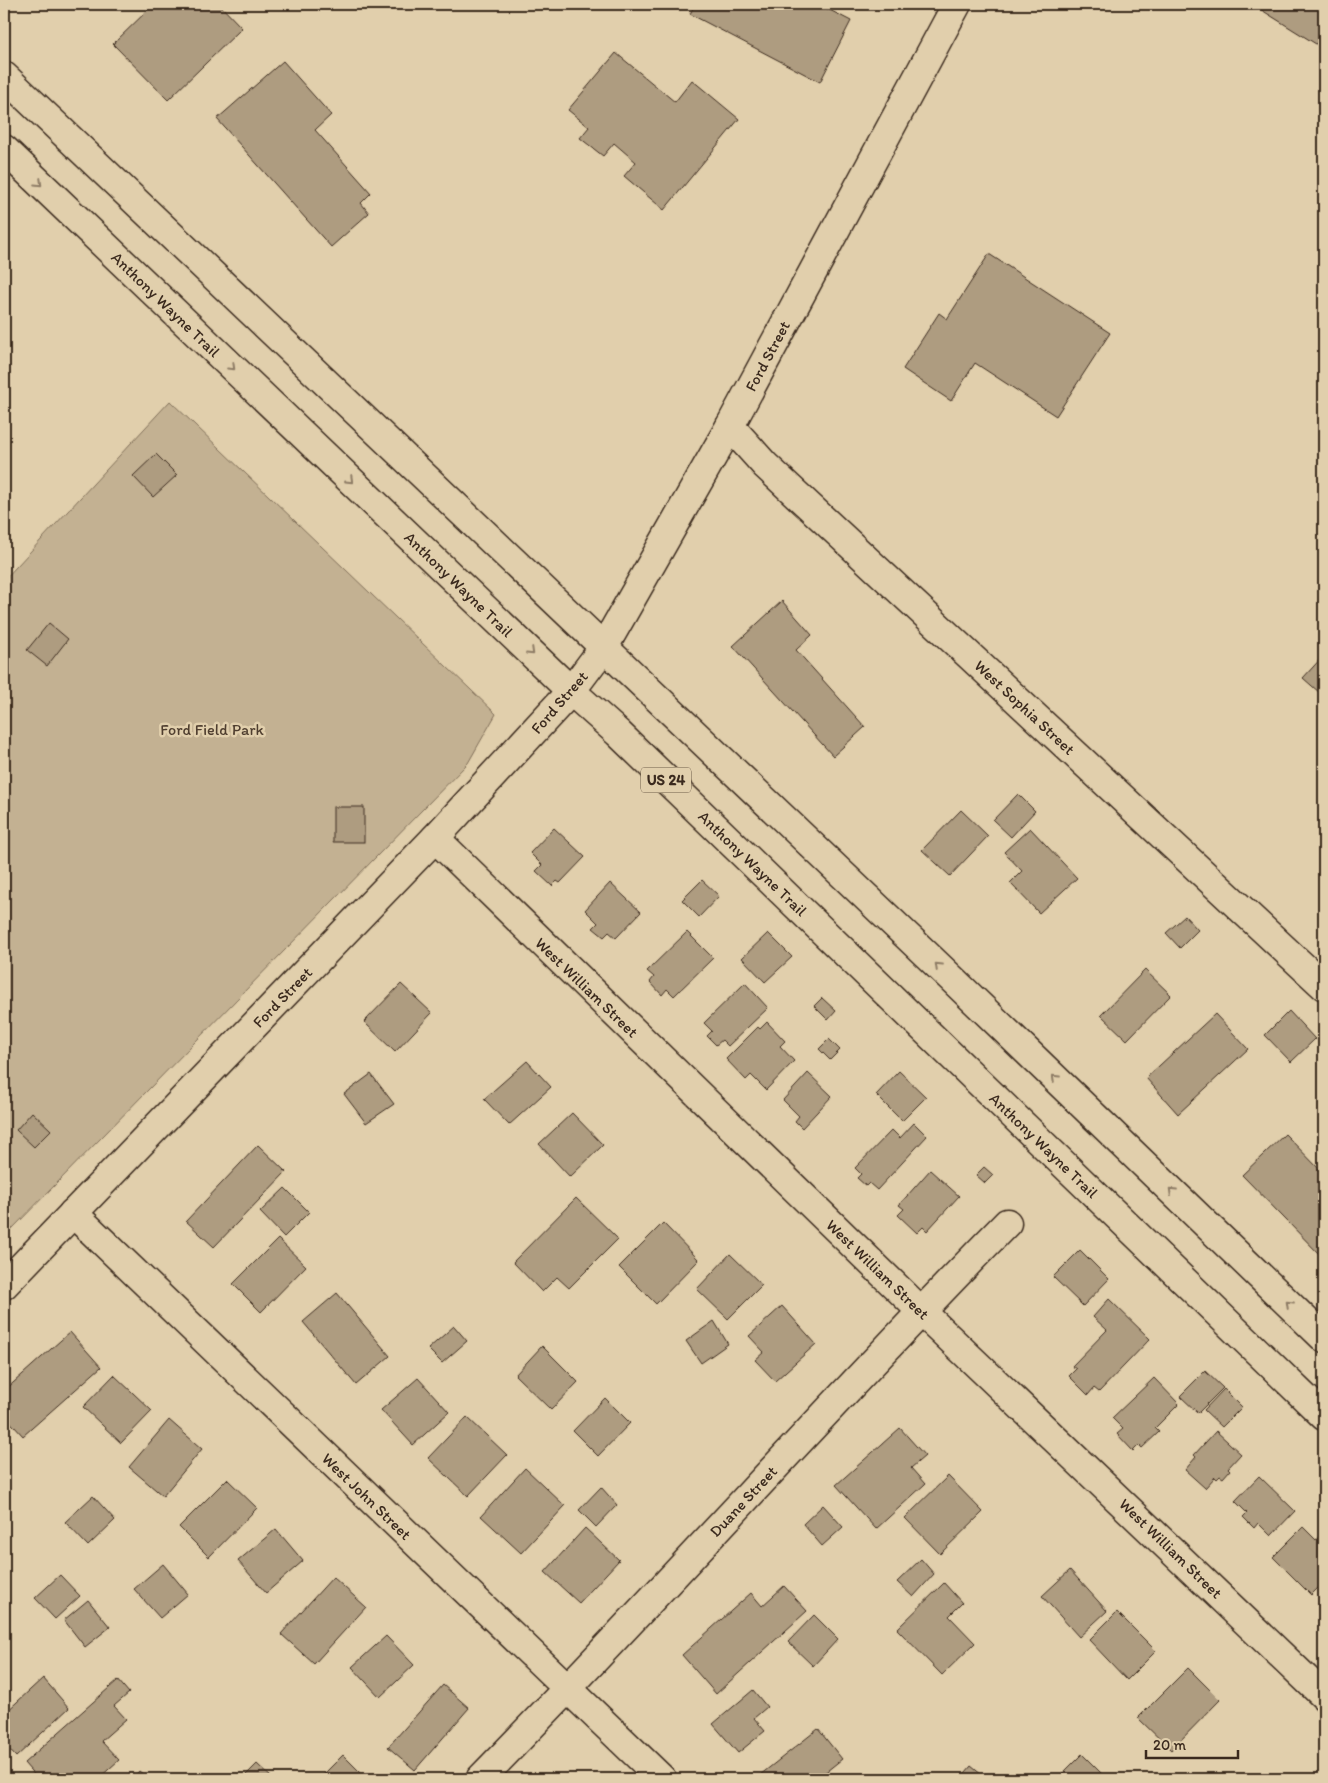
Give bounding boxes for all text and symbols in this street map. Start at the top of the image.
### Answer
one-way arrow [33,177,42,186]
street label: Anthony Wayne Trail [107,248,224,361]
street label: Ford Street [741,318,794,395]
one-way arrow [227,361,236,370]
one-way arrow [344,474,353,483]
street label: Anthony Wayne Trail [400,528,517,641]
one-way arrow [525,646,534,655]
street label: West Sophia Street [971,656,1079,759]
street label: Ford Street [527,667,592,738]
park label: Ford Field Park [160,720,264,739]
road number: US 24 [641,768,691,792]
street label: Anthony Wayne Trail [694,807,811,920]
street label: West William Street [531,933,642,1041]
street label: Ford Street [249,963,316,1032]
one-way arrow [935,963,944,972]
one-way arrow [1052,1075,1061,1084]
street label: Anthony Wayne Trail [985,1089,1102,1202]
one-way arrow [1169,1188,1178,1197]
street label: West William Street [822,1215,933,1323]
one-way arrow [1286,1301,1295,1310]
street label: West John Street [318,1449,415,1544]
street label: Duane Street [706,1462,781,1541]
street label: West William Street [1115,1494,1226,1602]
scale bar [1146,1728,1238,1760]
text: 20 m [1153,1736,1187,1754]

